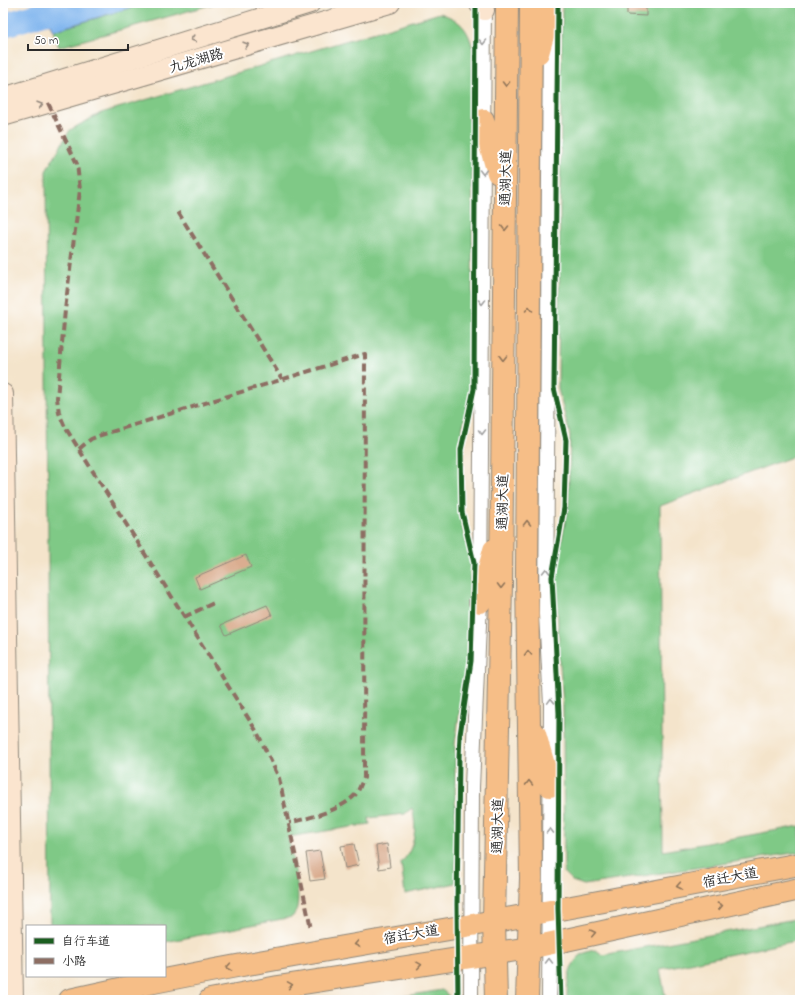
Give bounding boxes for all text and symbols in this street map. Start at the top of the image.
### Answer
scale bar [28,26,128,52]
text: 50 m [34,32,58,50]
one-way arrow [190,34,197,43]
one-way arrow [479,39,487,45]
one-way arrow [242,41,249,50]
street label: 九龙湖路 [167,44,226,79]
one-way arrow [502,81,510,87]
one-way arrow [37,101,44,110]
street label: 通湖大道 [496,150,517,206]
one-way arrow [479,169,487,175]
one-way arrow [501,225,509,231]
one-way arrow [478,299,486,305]
one-way arrow [525,306,533,312]
one-way arrow [499,355,508,361]
one-way arrow [478,429,486,435]
street label: 通湖大道 [493,474,514,530]
one-way arrow [523,520,531,526]
one-way arrow [542,568,550,574]
one-way arrow [497,583,506,589]
one-way arrow [523,650,532,656]
one-way arrow [547,698,555,704]
one-way arrow [525,780,533,786]
street label: 通湖大道 [488,798,509,854]
one-way arrow [546,828,554,834]
street label: 宿迁大道 [701,863,760,894]
one-way arrow [676,882,682,890]
one-way arrow [717,903,723,911]
street label: 宿迁大道 [382,920,441,951]
legend [26,925,166,977]
one-way arrow [590,930,596,938]
text: 自行车道 [62,933,110,951]
one-way arrow [354,939,360,948]
text: 小路 [62,953,86,971]
one-way arrow [545,958,553,964]
one-way arrow [415,961,422,970]
one-way arrow [226,962,232,971]
one-way arrow [287,981,293,990]

